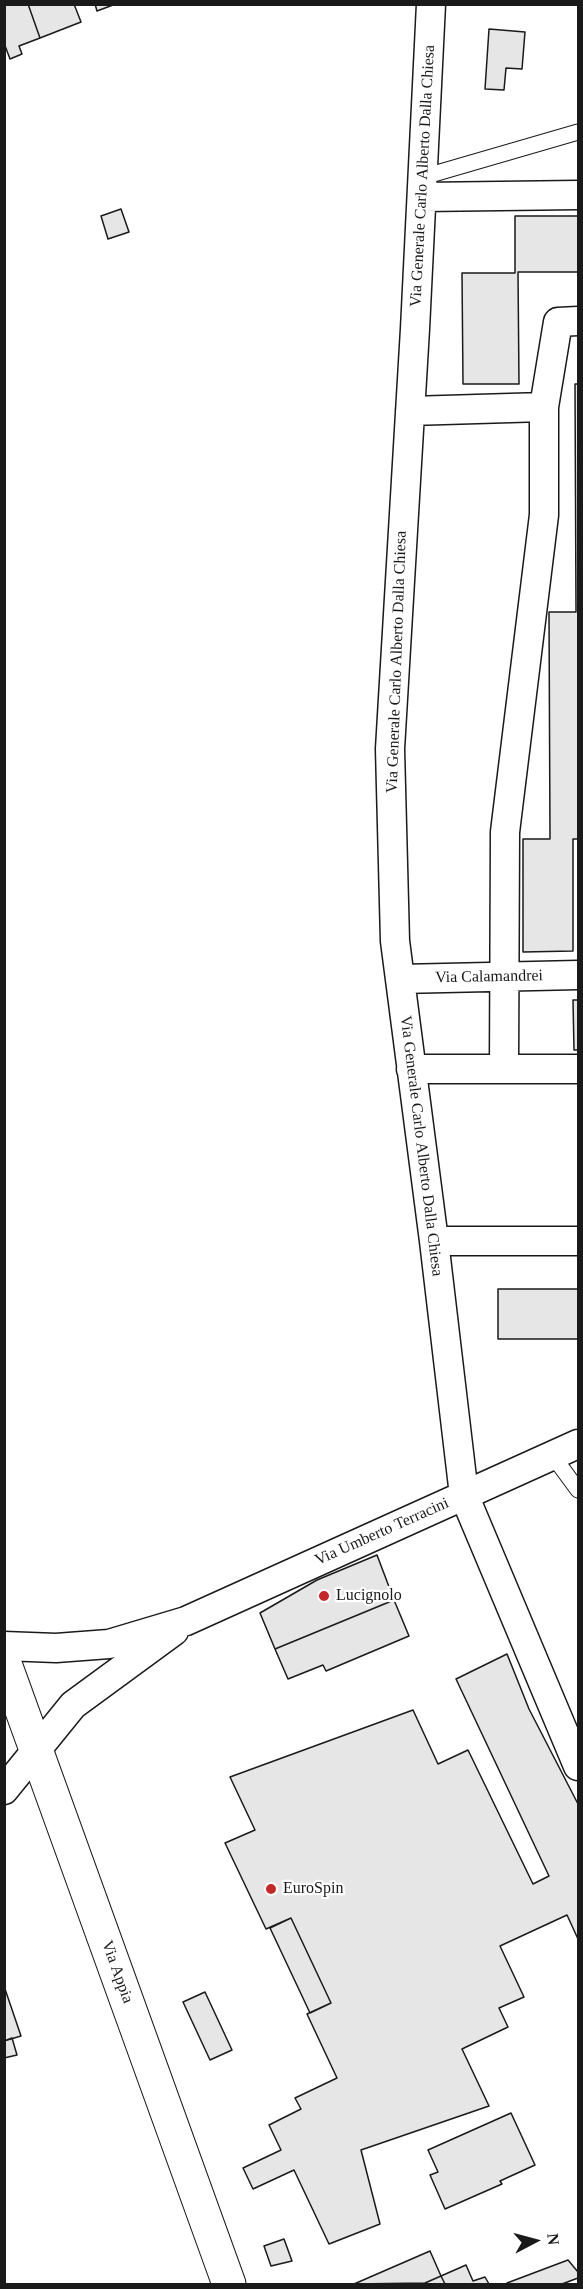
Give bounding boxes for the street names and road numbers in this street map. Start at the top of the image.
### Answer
street label: Via Generale Carlo Alberto Dalla Chiesa [407,44,439,308]
street label: Via Generale Carlo Alberto Dalla Chiesa [383,530,411,794]
street label: Via Calamandrei [435,966,543,988]
street label: Via Generale Carlo Alberto Dalla Chiesa [395,1015,447,1277]
street label: Via Umberto Terracini [312,1494,452,1570]
street label: Via Appia [97,1938,137,2006]

